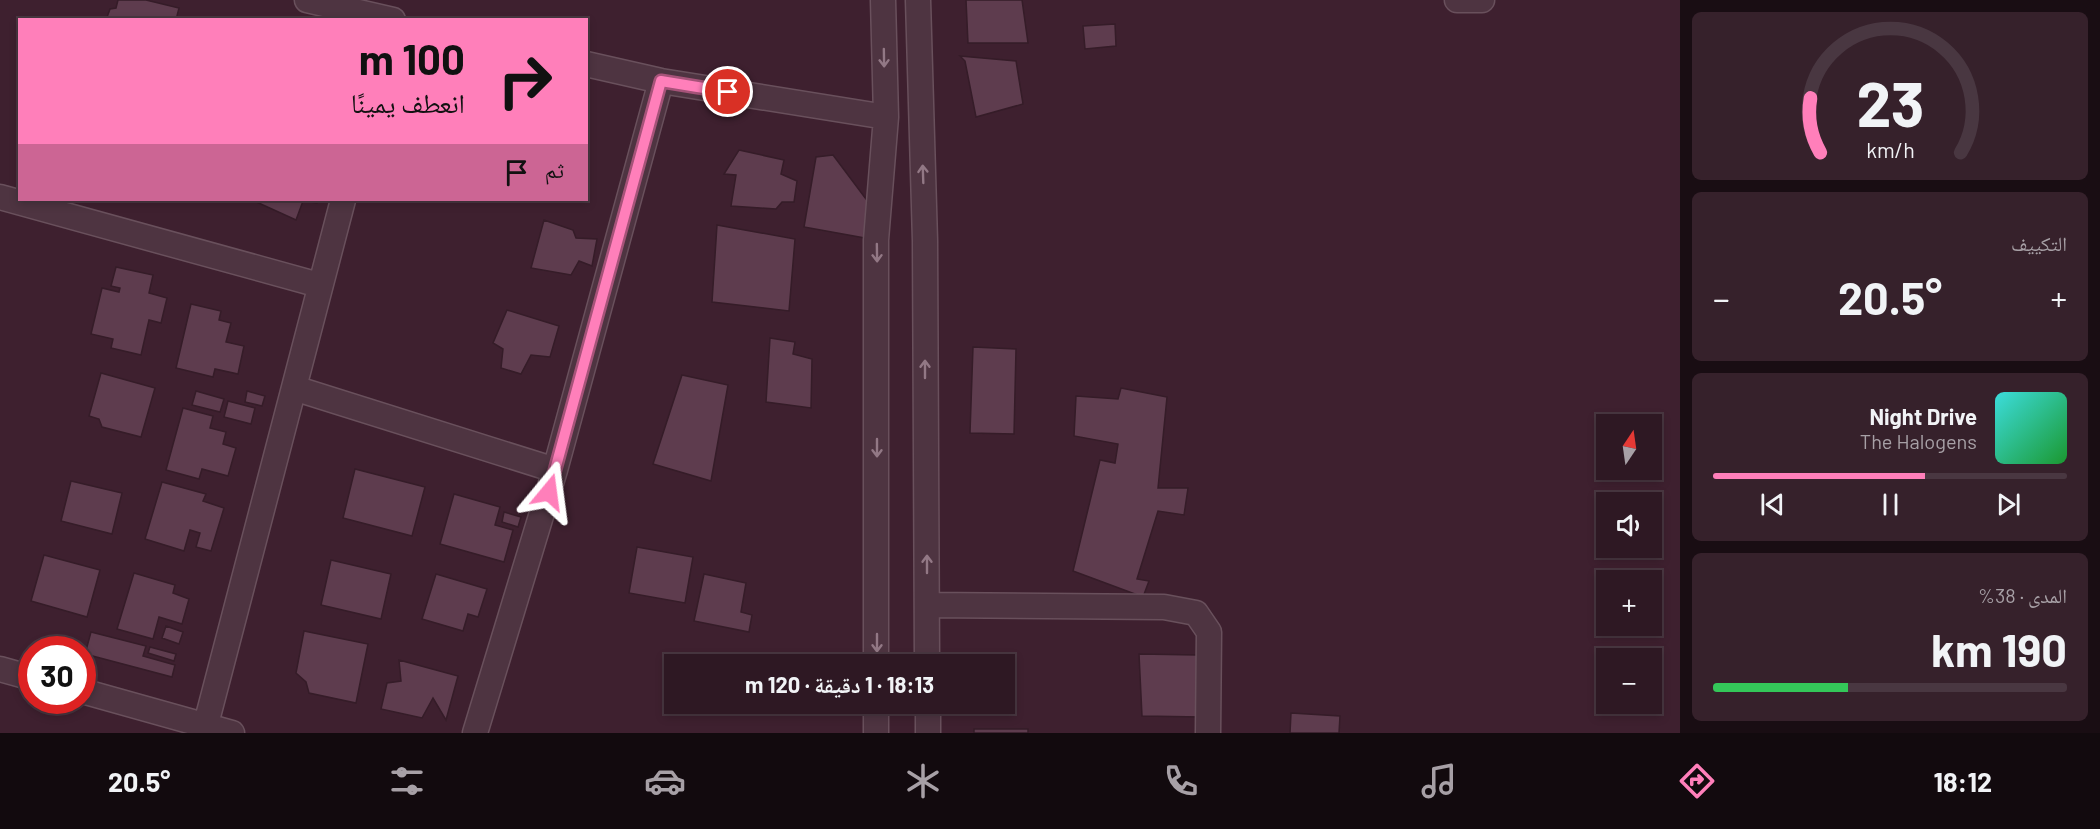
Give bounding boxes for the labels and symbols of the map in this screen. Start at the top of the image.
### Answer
one-way arrow [879,48,890,68]
pin [702,66,753,117]
one-way arrow [917,165,929,185]
one-way arrow [871,243,883,263]
one-way arrow [920,360,931,380]
north arrow [1596,414,1662,480]
one-way arrow [871,438,883,458]
position arrow [517,460,581,524]
one-way arrow [921,555,932,575]
one-way arrow [871,633,883,653]
speed limit sign: 30 [18,636,96,714]

